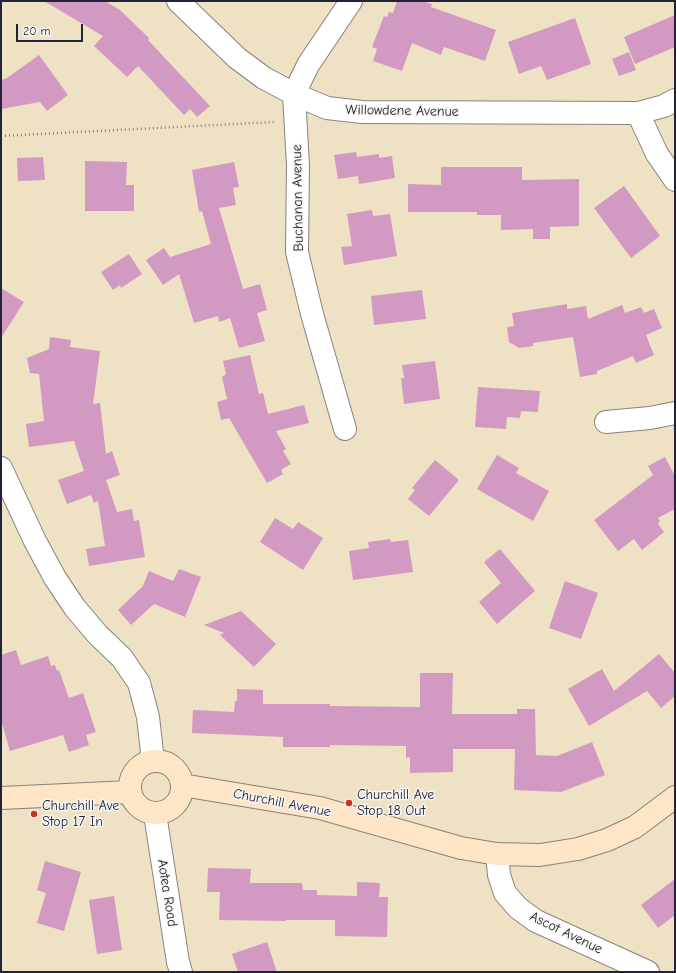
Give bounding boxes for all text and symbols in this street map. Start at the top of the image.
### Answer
scale bar [18,16,85,42]
text: 20 m [23,24,51,38]
street label: Willowdene Avenue [345,102,459,120]
street label: Buchanan Avenue [289,144,307,252]
street label: Churchill Avenue [232,785,332,821]
place label: Churchill Ave Stop 18 Out [357,787,434,820]
place label: Churchill Ave Stop 17 In [42,798,119,830]
marker: Churchill Ave Stop 18 Out [344,798,354,808]
marker: Churchill Ave Stop 17 In [29,809,39,819]
street label: Aotea Road [153,858,181,928]
street label: Ascot Avenue [527,908,605,958]

